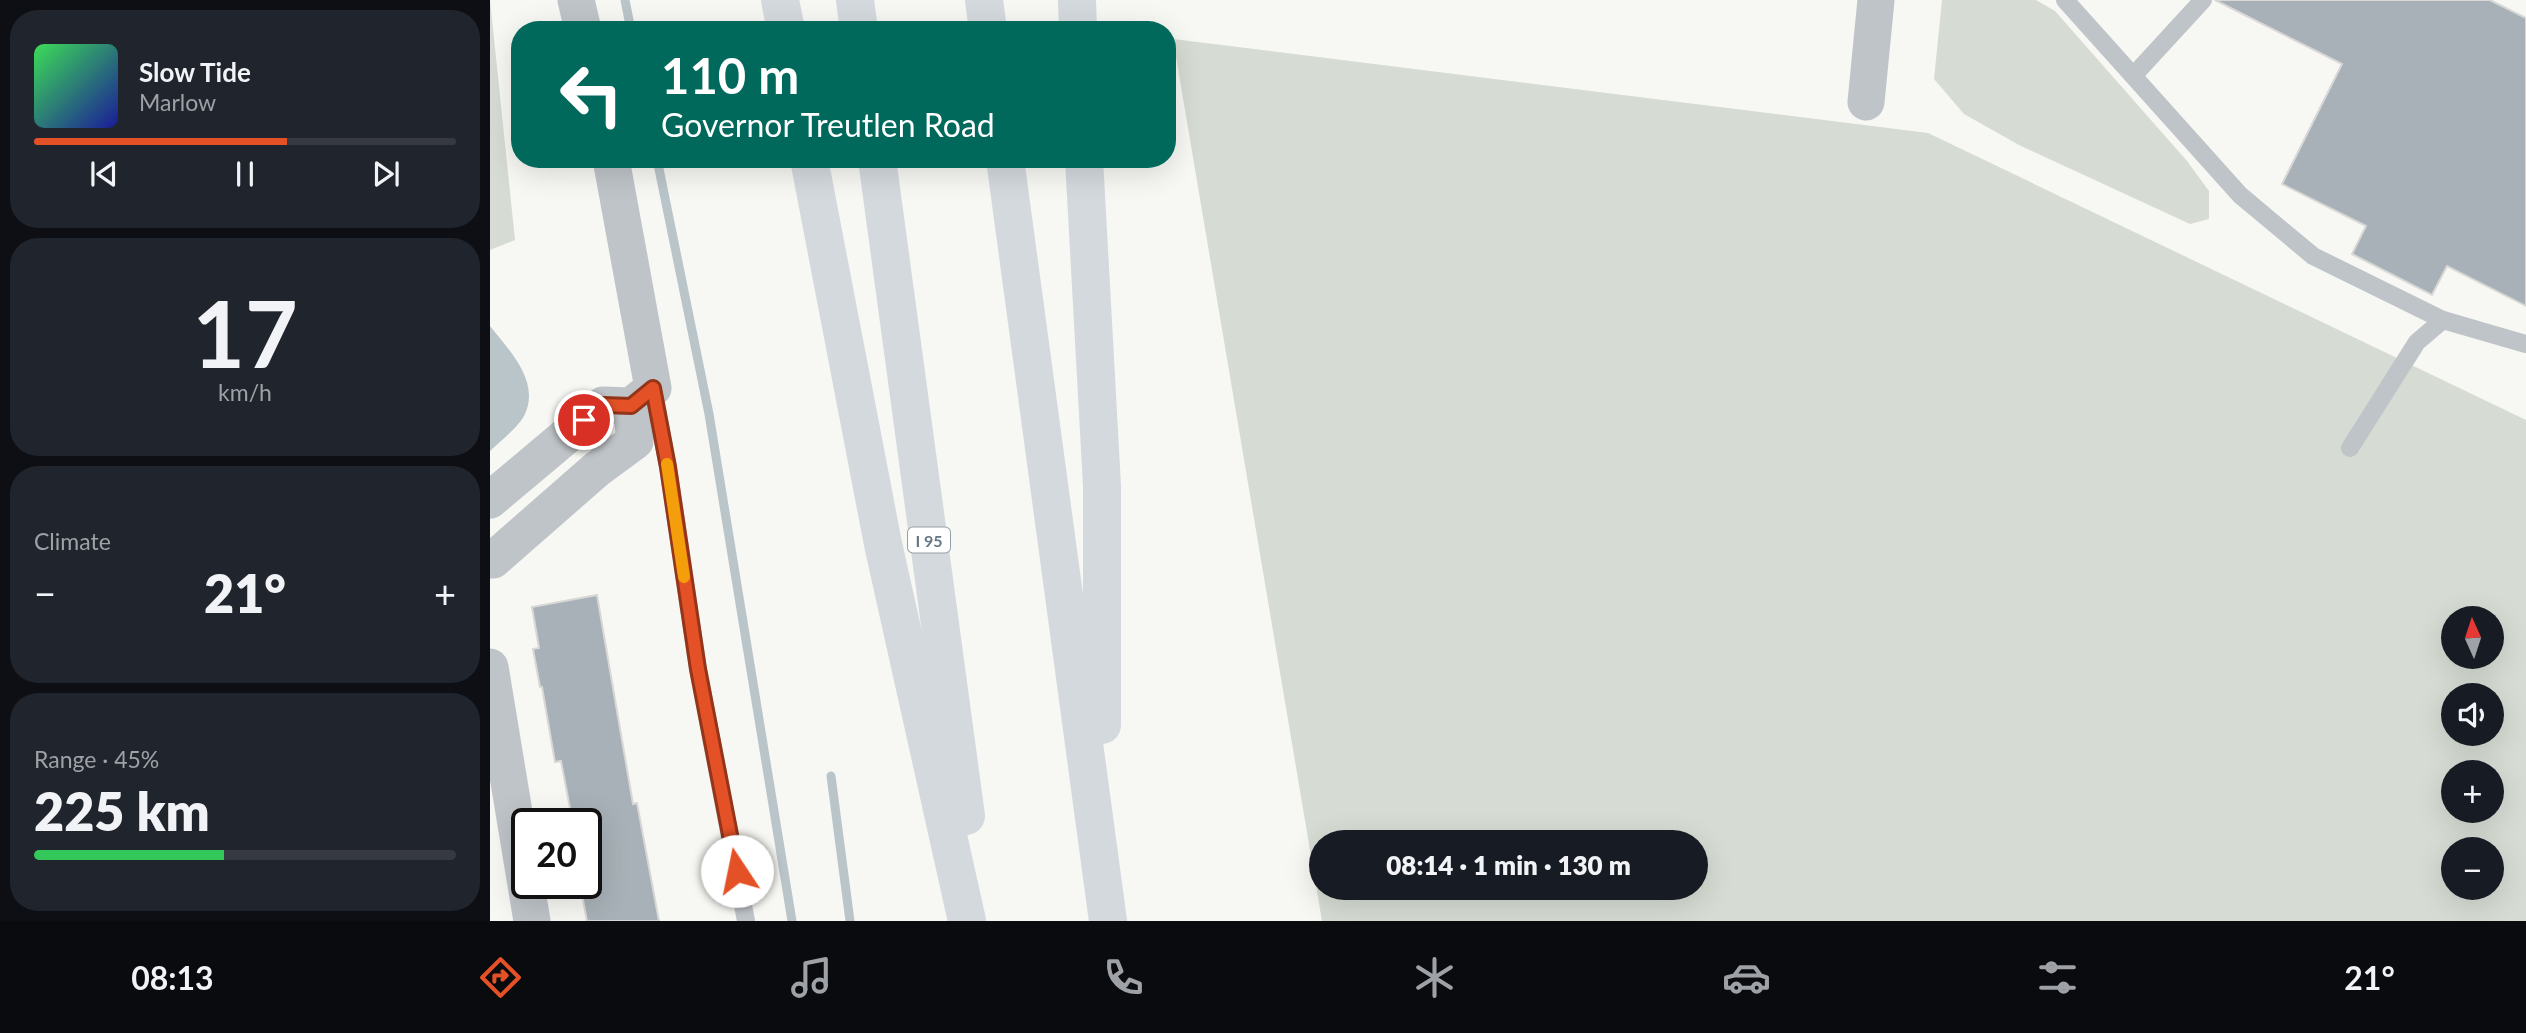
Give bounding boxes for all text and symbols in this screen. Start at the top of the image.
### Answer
text: 110 m [661,46,799,104]
icon: left [546,49,637,140]
text: Slow Tide [139,56,251,88]
text: Marlow [139,88,216,116]
text: Governor Treutlen Road [661,105,995,144]
icon: previous [85,155,123,193]
icon: pause [226,155,264,193]
icon: next [367,155,405,193]
text: 17 [192,278,298,387]
text: km/h [218,378,272,406]
pin [554,390,614,450]
icon: arrive [565,401,603,439]
text: Climate [34,527,111,555]
road number: I 95 [908,527,950,552]
text: 21° [204,562,286,624]
text: − [34,570,56,616]
text: + [434,570,456,616]
north arrow [2441,606,2504,668]
map controls [2441,606,2504,900]
button: sound [2441,683,2504,746]
text: Range · 45% [34,745,159,773]
button: + [2441,760,2504,823]
text: 225 km [34,780,210,842]
speed limit sign: 20 [511,808,602,899]
position arrow [700,834,774,908]
button: − [2441,837,2504,900]
text: 08:14 · 1 min · 130 m [1386,849,1631,881]
icon: directions [476,953,525,1002]
icon: music [787,953,836,1002]
icon: phone [1099,953,1148,1002]
icon: climate [1410,953,1459,1002]
icon: car [1722,953,1771,1002]
icon: filters [2033,953,2082,1002]
text: 08:13 [131,958,214,997]
text: 21° [2344,958,2395,997]

